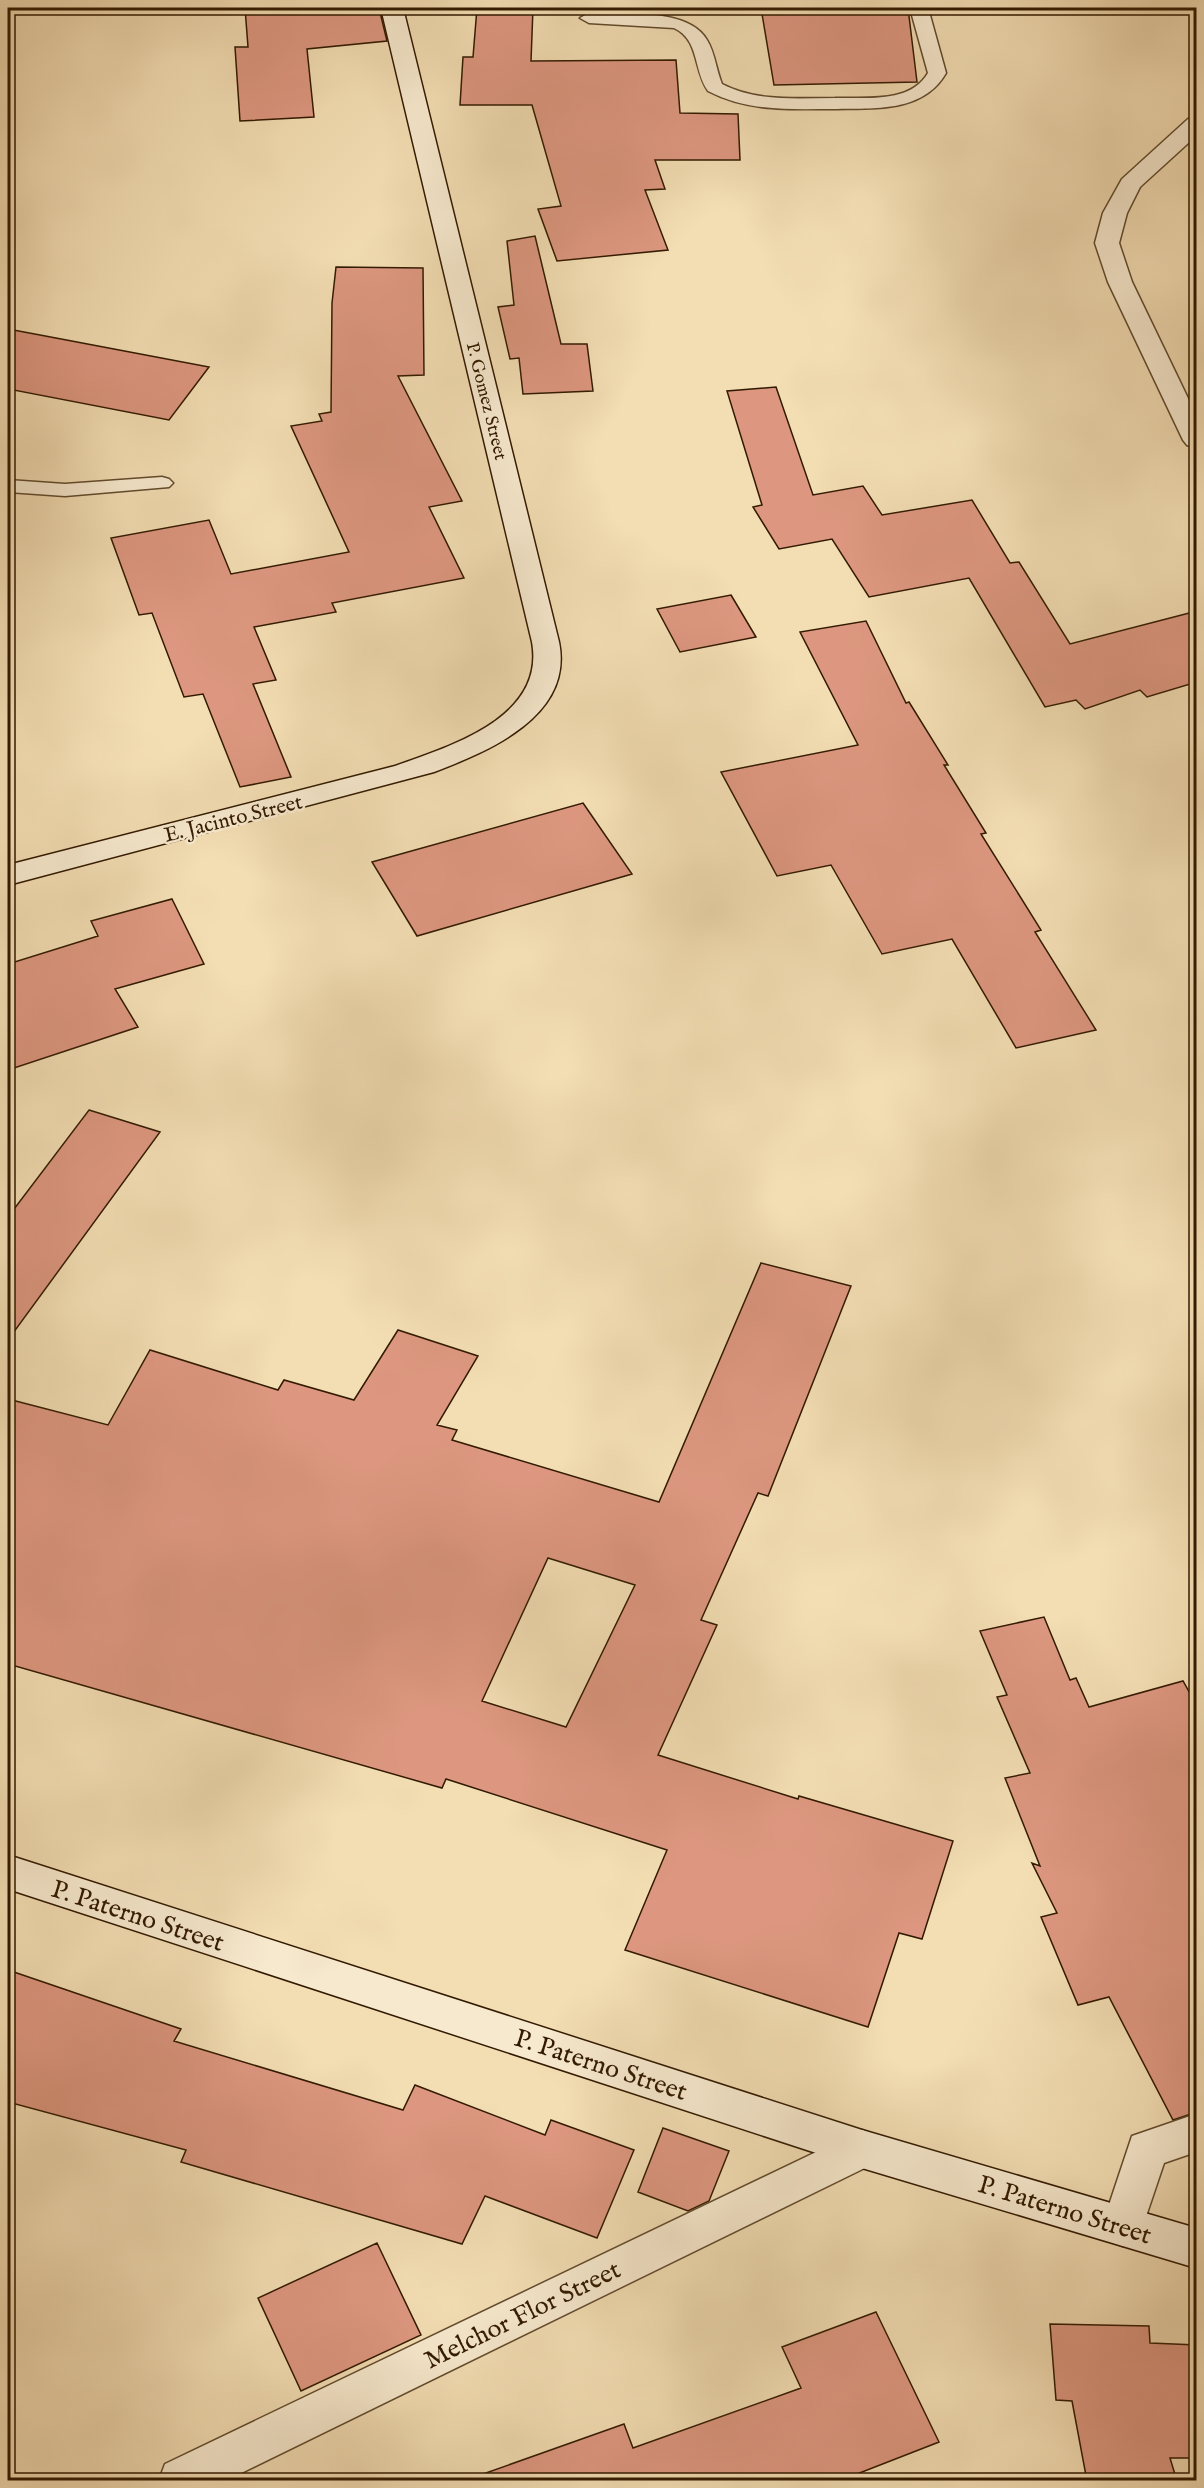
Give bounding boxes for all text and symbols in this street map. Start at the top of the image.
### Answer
street label: P. Gomez Street [460,340,511,463]
street label: E. Jacinto Street [161,789,305,850]
street label: P. Paterno Street [47,1873,228,1960]
street label: P. Paterno Street [510,2022,691,2109]
street label: P. Paterno Street [974,2168,1155,2253]
street label: Melchor Flor Street [419,2253,626,2377]

